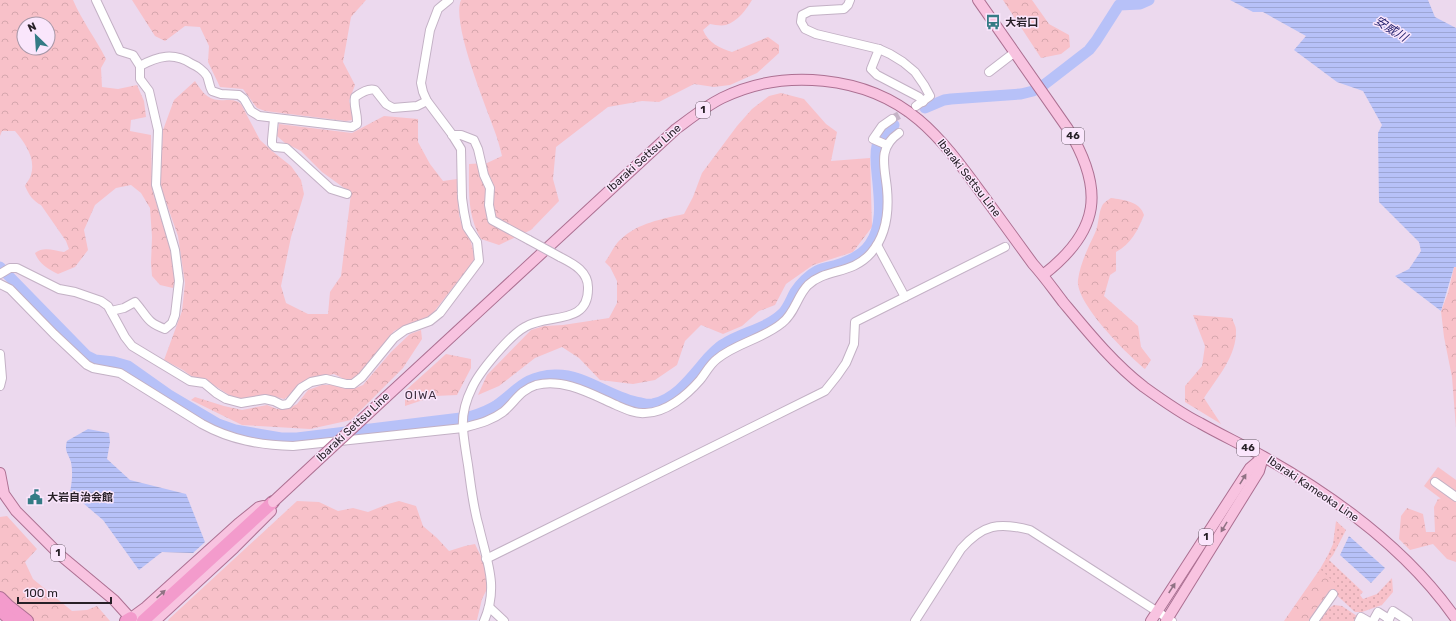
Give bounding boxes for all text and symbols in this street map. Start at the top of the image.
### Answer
bus stop icon: 大岩口 [984,13,1002,31]
water label: 安威川 [1372,14,1412,46]
north arrow [16,16,56,56]
place label: 大岩口 [1005,16,1038,29]
text: N [26,20,38,35]
road number: 1 [696,102,710,118]
street label: Ibaraki Settsu Line [604,121,684,195]
road number: 46 [1062,128,1084,144]
street label: Ibaraki Settsu Line [935,137,1003,219]
district label: OIWA [405,388,437,402]
street label: Ibaraki Settsu Line [314,390,392,464]
road number: 46 [1237,440,1259,456]
street label: Ibaraki Kameoka Line [1265,454,1361,524]
one-way arrow [1240,473,1247,485]
public building icon: 大岩自治会館 [26,488,44,506]
place label: 大岩自治会館 [47,491,113,504]
one-way arrow [1220,521,1227,533]
road number: 1 [1199,529,1213,545]
road number: 1 [51,545,65,561]
scale bar [18,579,111,605]
one-way arrow [1169,582,1176,594]
text: 100 m [24,586,58,600]
one-way arrow [156,589,166,599]

